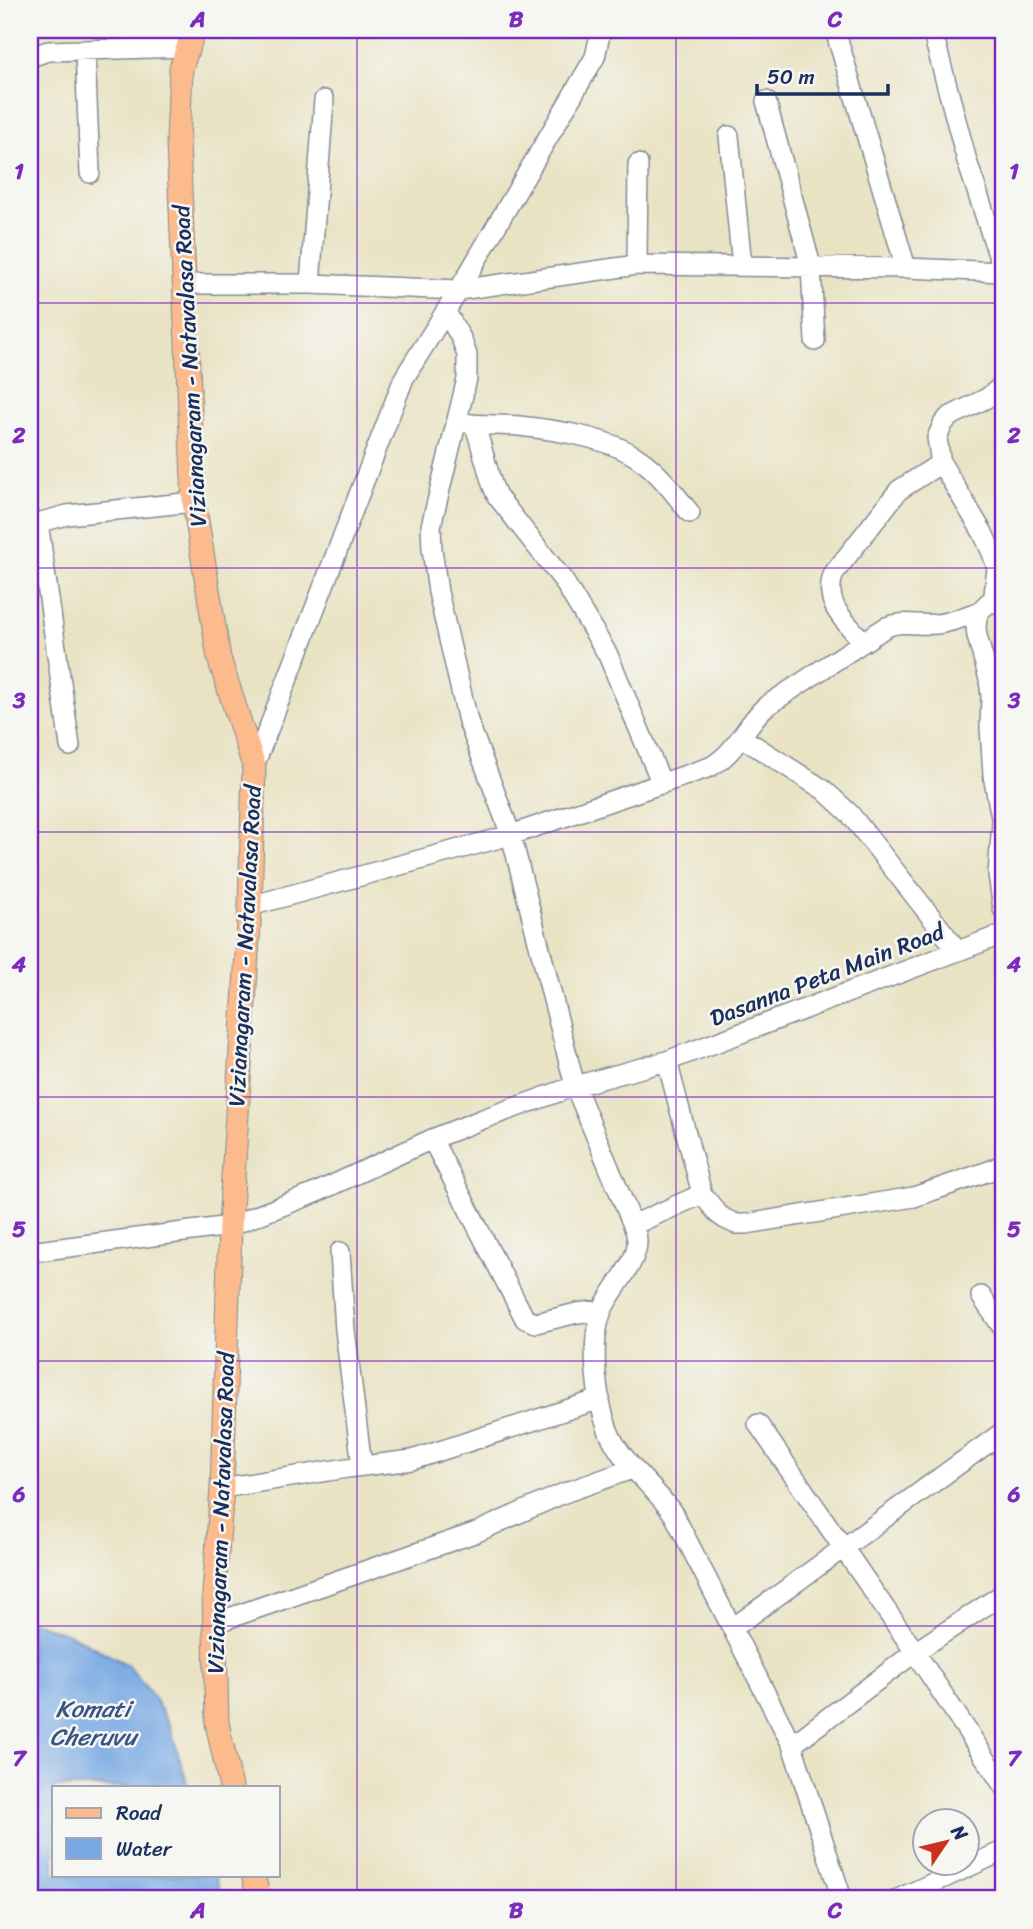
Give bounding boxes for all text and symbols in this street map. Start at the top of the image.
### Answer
text: A [189,0,206,40]
text: B [509,0,524,40]
text: C [827,0,843,40]
scale bar [757,52,888,96]
text: 50 m [767,58,815,96]
text: 1 [14,151,24,192]
text: 1 [1009,151,1019,192]
street label: Vizianagaram - Natavalasa Road [161,202,219,528]
text: 2 [11,415,26,456]
text: 2 [1006,415,1021,456]
text: 3 [12,680,26,721]
text: 3 [1007,680,1021,721]
street label: Vizianagaram - Natavalasa Road [216,782,274,1108]
street label: Dasanna Peta Main Road [704,911,952,1039]
text: 4 [11,944,27,985]
text: 4 [1006,944,1022,985]
text: 5 [12,1209,26,1250]
text: 5 [1007,1209,1021,1250]
street label: Vizianagaram - Natavalasa Road [195,1350,247,1675]
text: 6 [11,1474,26,1515]
text: 6 [1006,1474,1021,1515]
water label: Komati Cheruvu [50,1688,139,1758]
text: 7 [12,1738,27,1779]
text: 7 [1007,1738,1022,1779]
legend [52,1786,280,1876]
text: Road [116,1794,163,1832]
north arrow [911,1806,981,1876]
text: N [942,1817,977,1848]
text: Water [116,1830,173,1868]
text: A [189,1890,206,1929]
text: B [509,1890,524,1929]
text: C [827,1890,843,1929]

